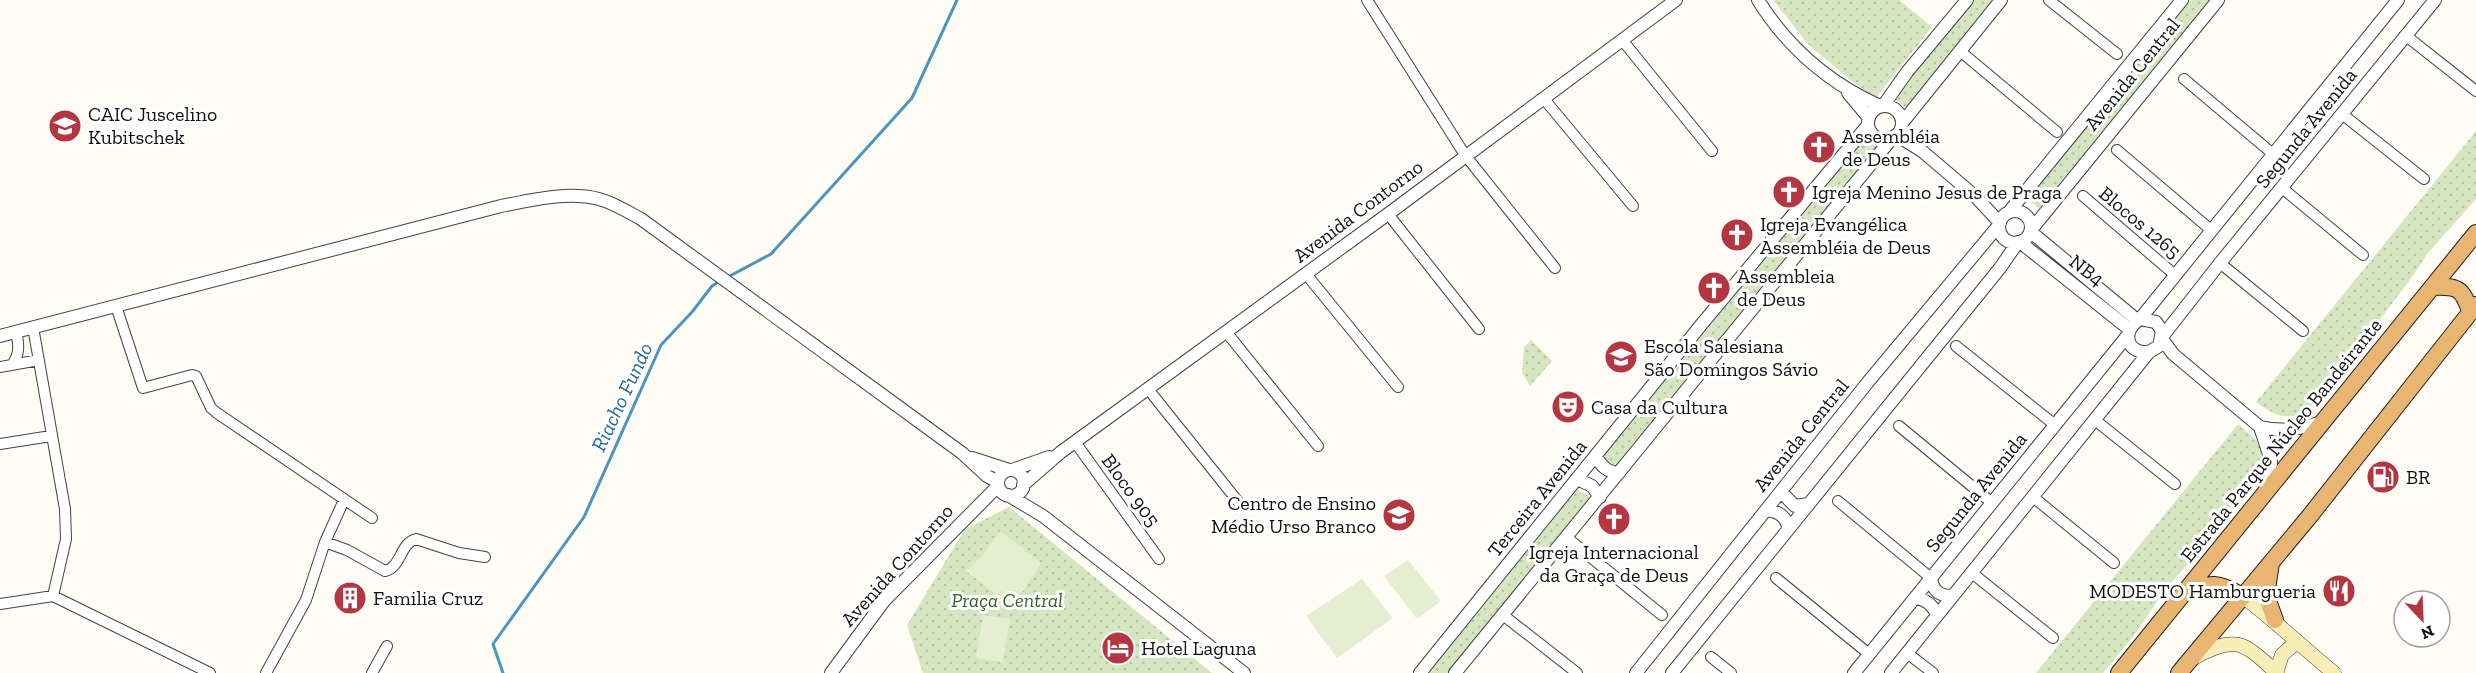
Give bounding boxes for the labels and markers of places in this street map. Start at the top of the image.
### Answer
place label: CAIC Juscelino Kubitschek [88,102,217,149]
school or university icon: CAIC Juscelino Kubitschek [47,108,83,144]
place label: Assembléia de Deus [1842,124,1940,171]
church icon: Assembléia de Deus [1801,129,1837,165]
church icon: Igreja Menino Jesus de Praga [1771,174,1807,210]
place label: Igreja Menino Jesus de Praga [1812,180,2062,204]
place label: Igreja Evangélica Assembléia de Deus [1760,212,1931,259]
church icon: Igreja Evangélica Assembléia de Deus [1719,217,1755,253]
place label: Assembleia de Deus [1737,264,1835,311]
church icon: Assembleia de Deus [1696,270,1732,306]
place label: Escola Salesiana São Domingos Sávio [1644,334,1818,381]
school or university icon: Escola Salesiana São Domingos Sávio [1603,339,1639,375]
theatre icon: Casa da Cultura [1550,389,1586,425]
place label: Casa da Cultura [1591,395,1728,419]
fuel station icon: BR [2365,459,2401,495]
place label: BR [2406,465,2431,489]
place label: Centro de Ensino Médio Urso Branco [1211,491,1376,538]
school or university icon: Centro de Ensino Médio Urso Branco [1381,497,1417,533]
church icon: Igreja Internacional da Graça de Deus [1596,501,1632,537]
place label: Igreja Internacional da Graça de Deus [1529,540,1699,587]
restaurant icon: MODESTO Hamburgueria [2321,573,2357,609]
place label: MODESTO Hamburgueria [2089,579,2316,603]
building icon: Familia Cruz [332,580,368,616]
place label: Familia Cruz [373,586,483,610]
hotel icon: Hotel Laguna [1100,630,1136,666]
place label: Hotel Laguna [1141,636,1257,660]

